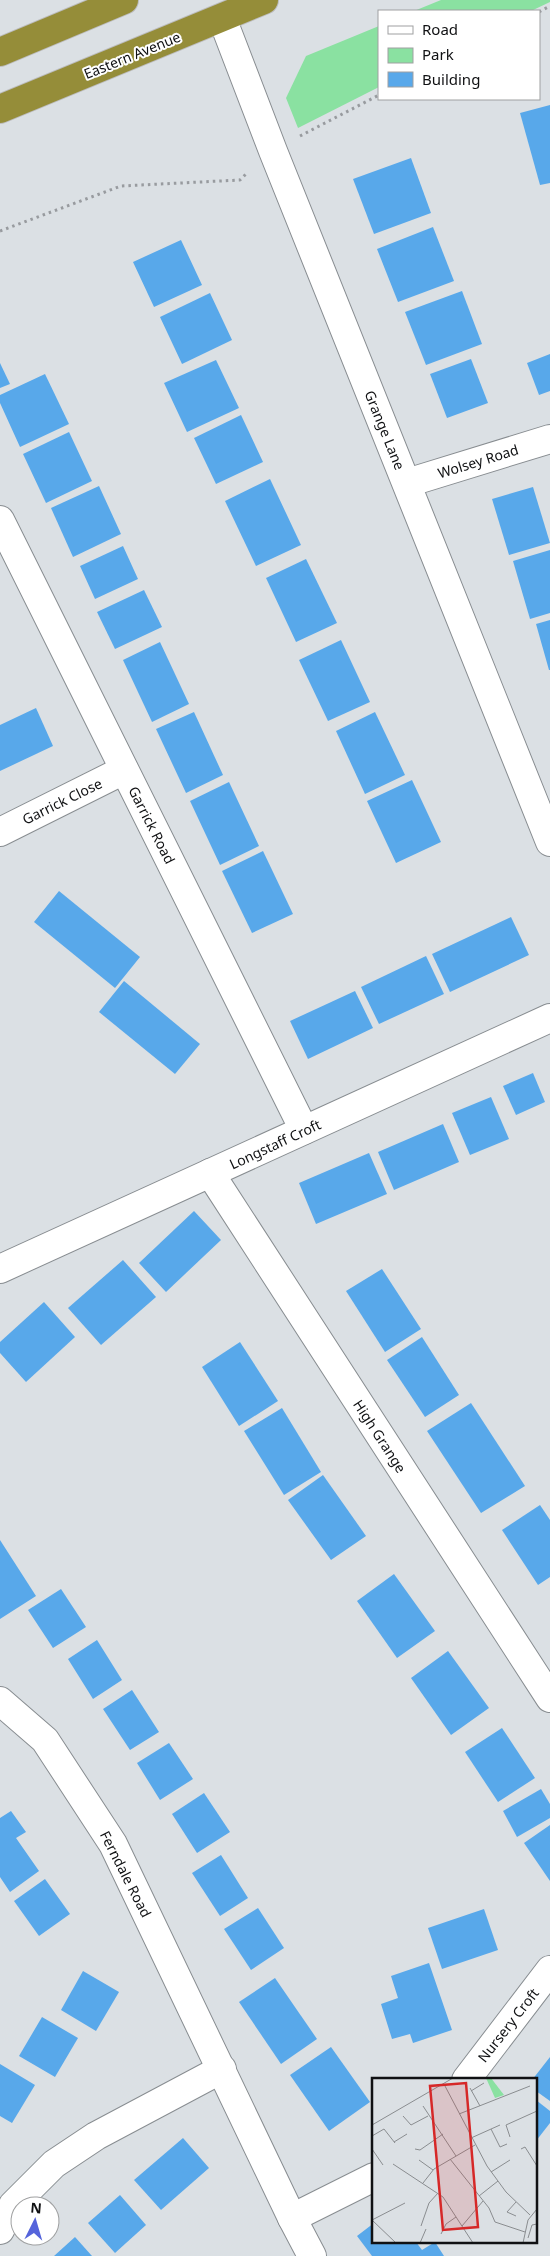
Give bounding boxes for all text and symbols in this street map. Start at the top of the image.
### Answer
legend [378,10,540,100]
text: Road [422,19,458,39]
street label: Eastern Avenue [81,27,183,83]
text: Park [422,44,454,64]
text: Building [422,69,480,89]
street label: Grange Lane [360,387,410,473]
street label: Wolsey Road [435,440,521,482]
street label: Garrick Close [19,773,105,829]
street label: Garrick Road [124,783,180,867]
street label: Longstaff Croft [226,1115,324,1173]
street label: High Grange [349,1396,411,1476]
street label: Ferndale Road [96,1827,156,1921]
street label: Nursery Croft [473,1984,543,2066]
inset map [372,2078,538,2244]
north arrow [10,2196,60,2246]
text: N [30,2198,43,2218]

